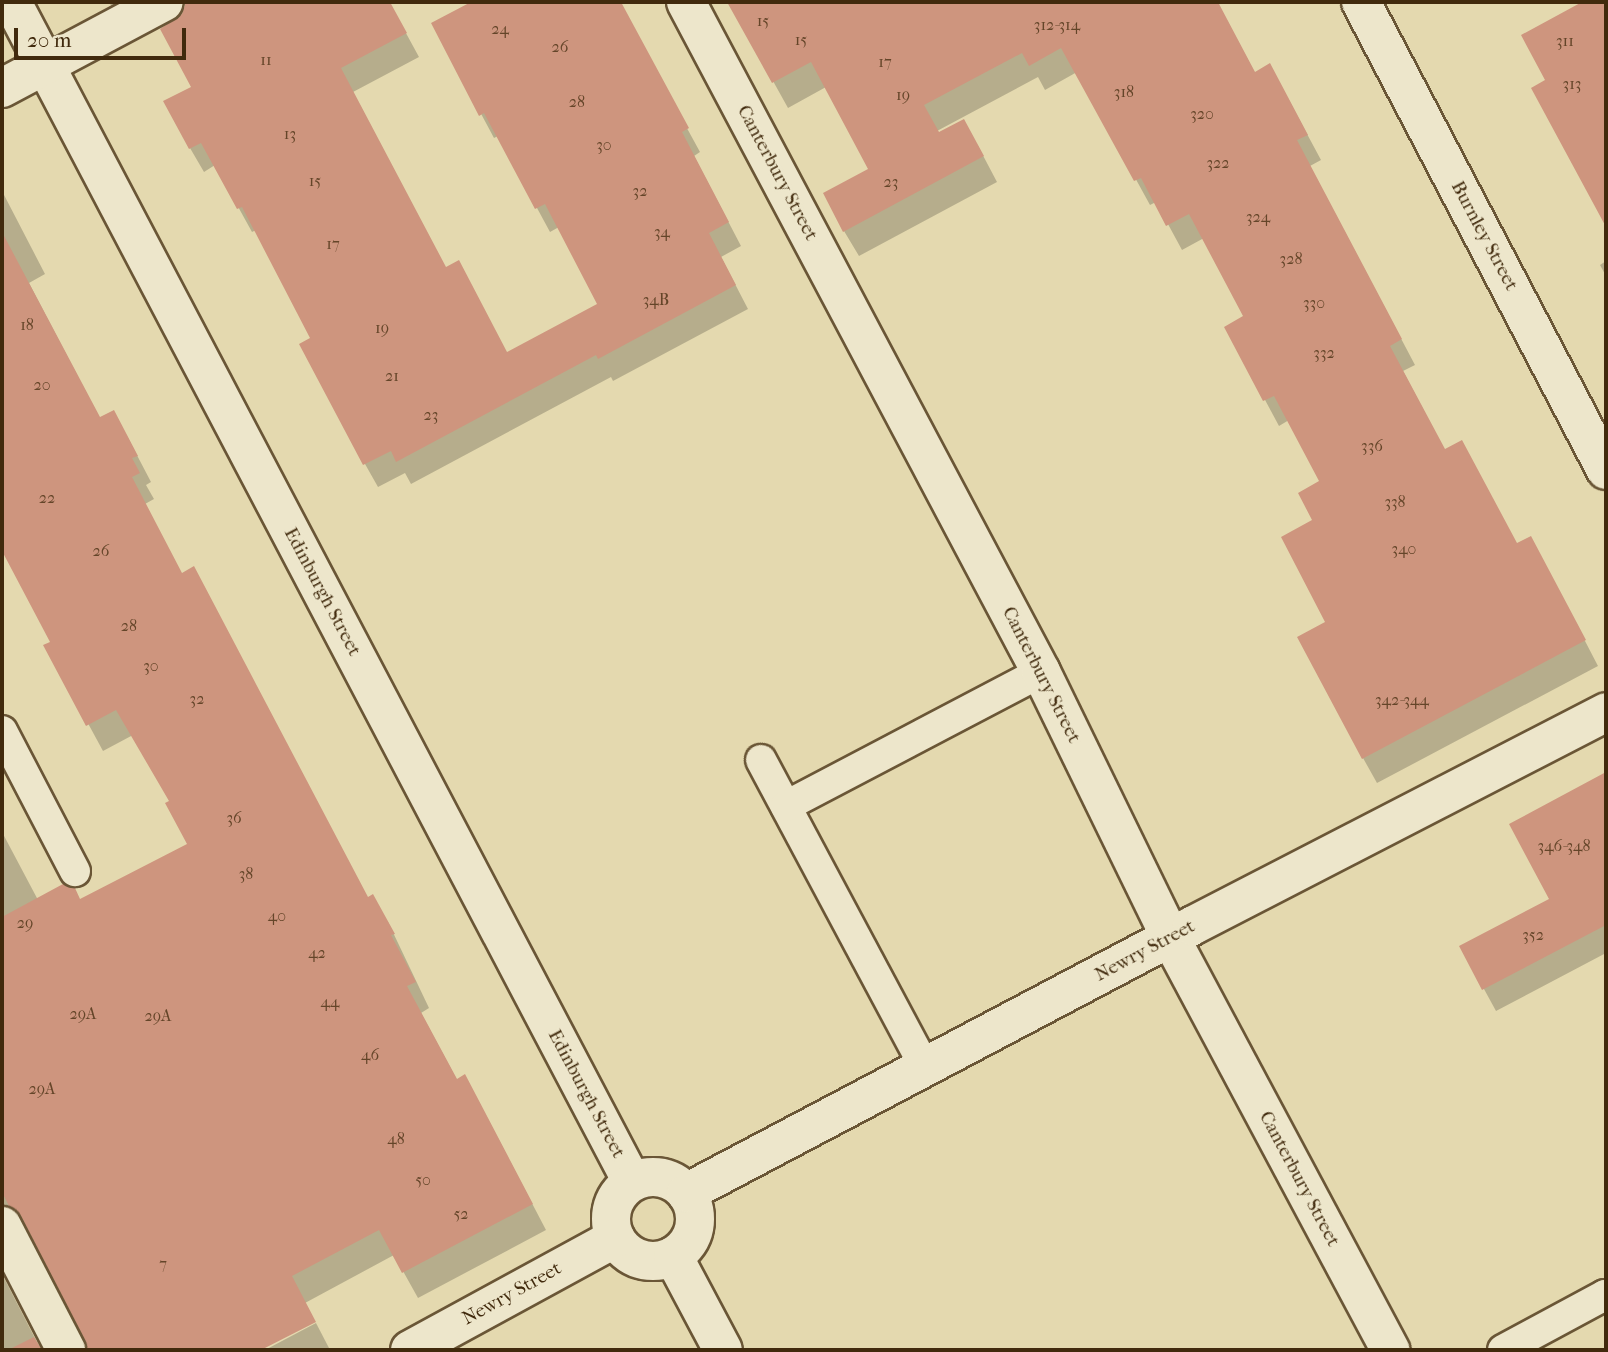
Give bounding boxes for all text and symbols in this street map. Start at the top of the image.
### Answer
house number: 15 [757,11,769,31]
scale bar [18,14,189,58]
house number: 312-314 [1034,15,1080,35]
house number: 24 [491,19,509,39]
text: 20 m [27,28,71,52]
house number: 15 [795,30,807,50]
house number: 311 [1556,31,1574,51]
house number: 26 [552,37,568,57]
house number: 11 [260,50,272,70]
house number: 17 [878,52,892,72]
house number: 313 [1563,74,1581,94]
house number: 318 [1114,82,1134,102]
house number: 19 [896,85,910,105]
house number: 28 [569,92,585,112]
street label: Canterbury Street [732,102,822,244]
house number: 320 [1190,104,1214,124]
house number: 13 [284,124,296,144]
house number: 30 [596,135,612,155]
house number: 322 [1206,153,1230,173]
house number: 15 [309,171,321,191]
house number: 23 [884,172,898,192]
street label: Burnley Street [1446,177,1522,295]
house number: 32 [633,181,647,201]
house number: 324 [1246,207,1270,227]
house number: 34 [654,222,670,242]
house number: 17 [326,234,340,254]
house number: 328 [1280,249,1302,269]
house number: 34B [643,290,669,310]
house number: 330 [1303,293,1325,313]
house number: 18 [20,315,34,335]
house number: 19 [375,318,389,338]
house number: 332 [1313,343,1335,363]
house number: 21 [385,366,399,386]
house number: 20 [33,375,51,395]
house number: 23 [424,405,438,425]
house number: 336 [1361,436,1383,456]
house number: 22 [39,488,55,508]
house number: 338 [1384,492,1406,512]
street label: Edinburgh Street [279,524,365,660]
house number: 340 [1392,539,1416,559]
house number: 26 [93,541,109,561]
street label: Canterbury Street [997,603,1085,747]
house number: 28 [121,616,137,636]
house number: 30 [143,656,159,676]
house number: 32 [190,689,204,709]
house number: 342-344 [1375,690,1429,710]
house number: 36 [226,808,242,828]
house number: 346-348 [1538,836,1590,856]
house number: 38 [239,864,253,884]
house number: 40 [268,906,286,926]
house number: 29 [17,913,33,933]
street label: Newry Street [1091,915,1199,987]
house number: 352 [1522,925,1544,945]
house number: 42 [308,943,326,963]
house number: 44 [321,992,339,1012]
house number: 29A [70,1004,96,1024]
house number: 29A [145,1006,171,1026]
street label: Edinburgh Street [543,1026,629,1162]
house number: 46 [361,1045,379,1065]
house number: 29A [29,1079,55,1099]
street label: Canterbury Street [1254,1108,1344,1250]
house number: 48 [387,1129,405,1149]
house number: 50 [415,1170,431,1190]
house number: 52 [453,1204,469,1224]
house number: 7 [159,1254,167,1274]
street label: Newry Street [458,1257,566,1331]

